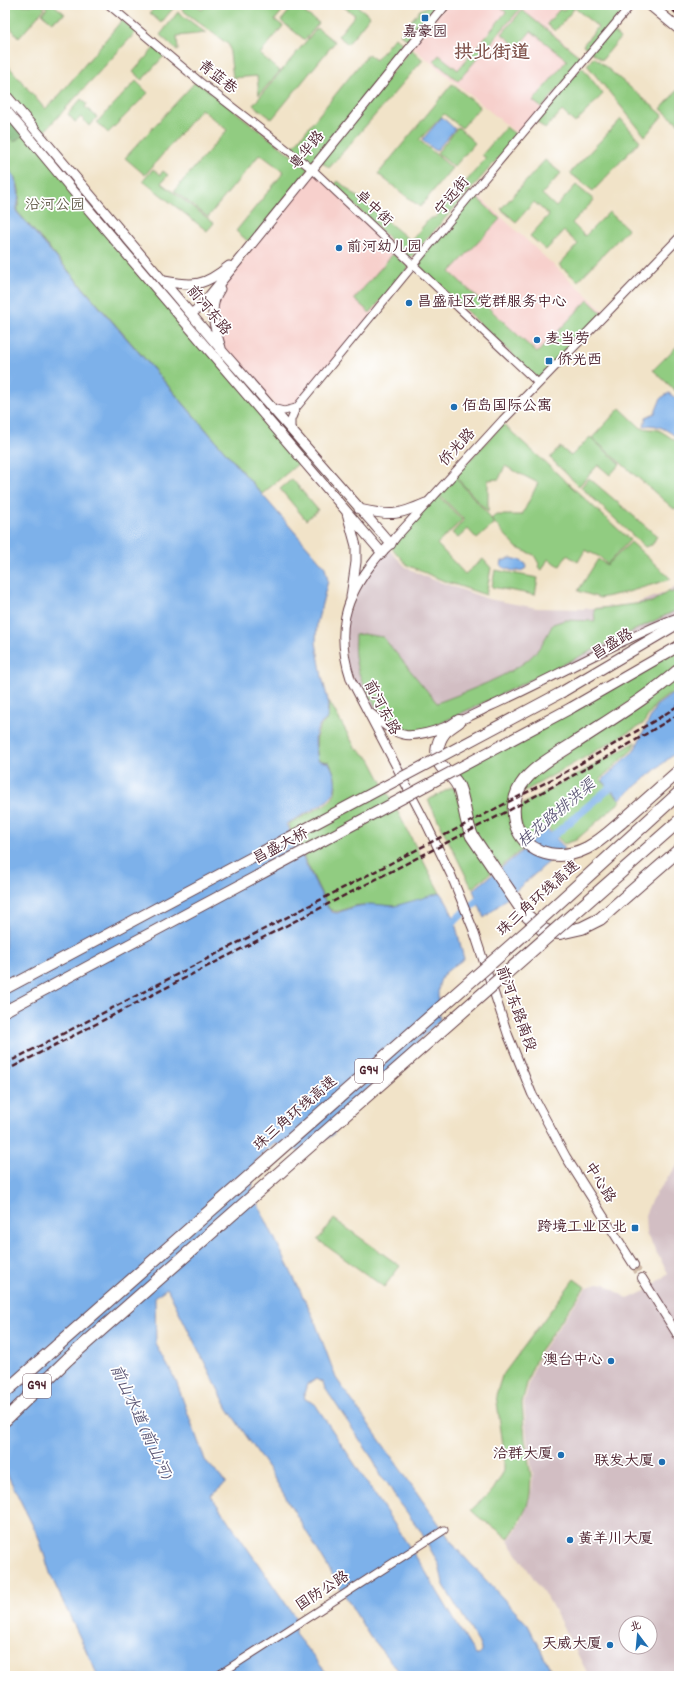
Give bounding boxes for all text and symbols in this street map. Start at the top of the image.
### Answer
marker: 嘉豪园 [420,13,430,23]
place label: 嘉豪园 [402,22,448,44]
district label: 拱北街道 [454,41,530,68]
street label: 青蓝巷 [192,55,242,101]
street label: 粤华路 [285,127,331,175]
street label: 宁远街 [430,173,476,221]
street label: 卓中街 [349,186,397,232]
park label: 沿河公园 [25,195,85,217]
place label: 前河幼儿园 [347,237,422,259]
marker: 前河幼儿园 [334,243,344,253]
street label: 前河东路 [180,281,236,341]
place label: 昌盛社区党群服务中心 [417,292,567,314]
marker: 昌盛社区党群服务中心 [404,298,414,308]
place label: 麦当劳 [545,329,590,351]
marker: 麦当劳 [532,335,542,345]
place label: 侨光西 [557,350,602,372]
marker: 侨光西 [544,356,554,366]
place label: 佰岛国际公寓 [462,396,552,418]
marker: 佰岛国际公寓 [449,402,459,412]
street label: 侨光路 [435,424,481,472]
street label: 昌盛路 [588,624,638,666]
street label: 前河东路 [357,676,405,740]
water label: 桂花路排洪渠 [513,773,603,854]
street label: 昌盛大桥 [249,823,313,871]
street label: 珠三角环线高速 [493,856,585,942]
street label: 前河东路南段 [489,963,541,1055]
road number: G94 [355,1059,383,1083]
street label: 珠三角环线高速 [249,1071,343,1157]
street label: 中心路 [578,1158,620,1208]
place label: 跨境工业区北 [537,1217,627,1239]
marker: 跨境工业区北 [630,1223,640,1233]
place label: 澳台中心 [543,1350,603,1372]
marker: 澳台中心 [606,1356,616,1366]
water label: 前山水道 (前山河) [103,1361,177,1484]
road number: G94 [23,1374,51,1398]
place label: 洽群大厦 [493,1444,553,1466]
marker: 洽群大厦 [556,1450,566,1460]
place label: 联发大厦 [594,1451,654,1473]
marker: 联发大厦 [657,1457,667,1467]
place label: 黄羊川大厦 [578,1529,653,1551]
marker: 黄羊川大厦 [565,1535,575,1545]
street label: 国防公路 [292,1566,354,1618]
north arrow [618,1615,658,1655]
text: 北 [628,1618,643,1637]
place label: 天威大厦 [542,1634,602,1656]
marker: 天威大厦 [605,1640,615,1650]

